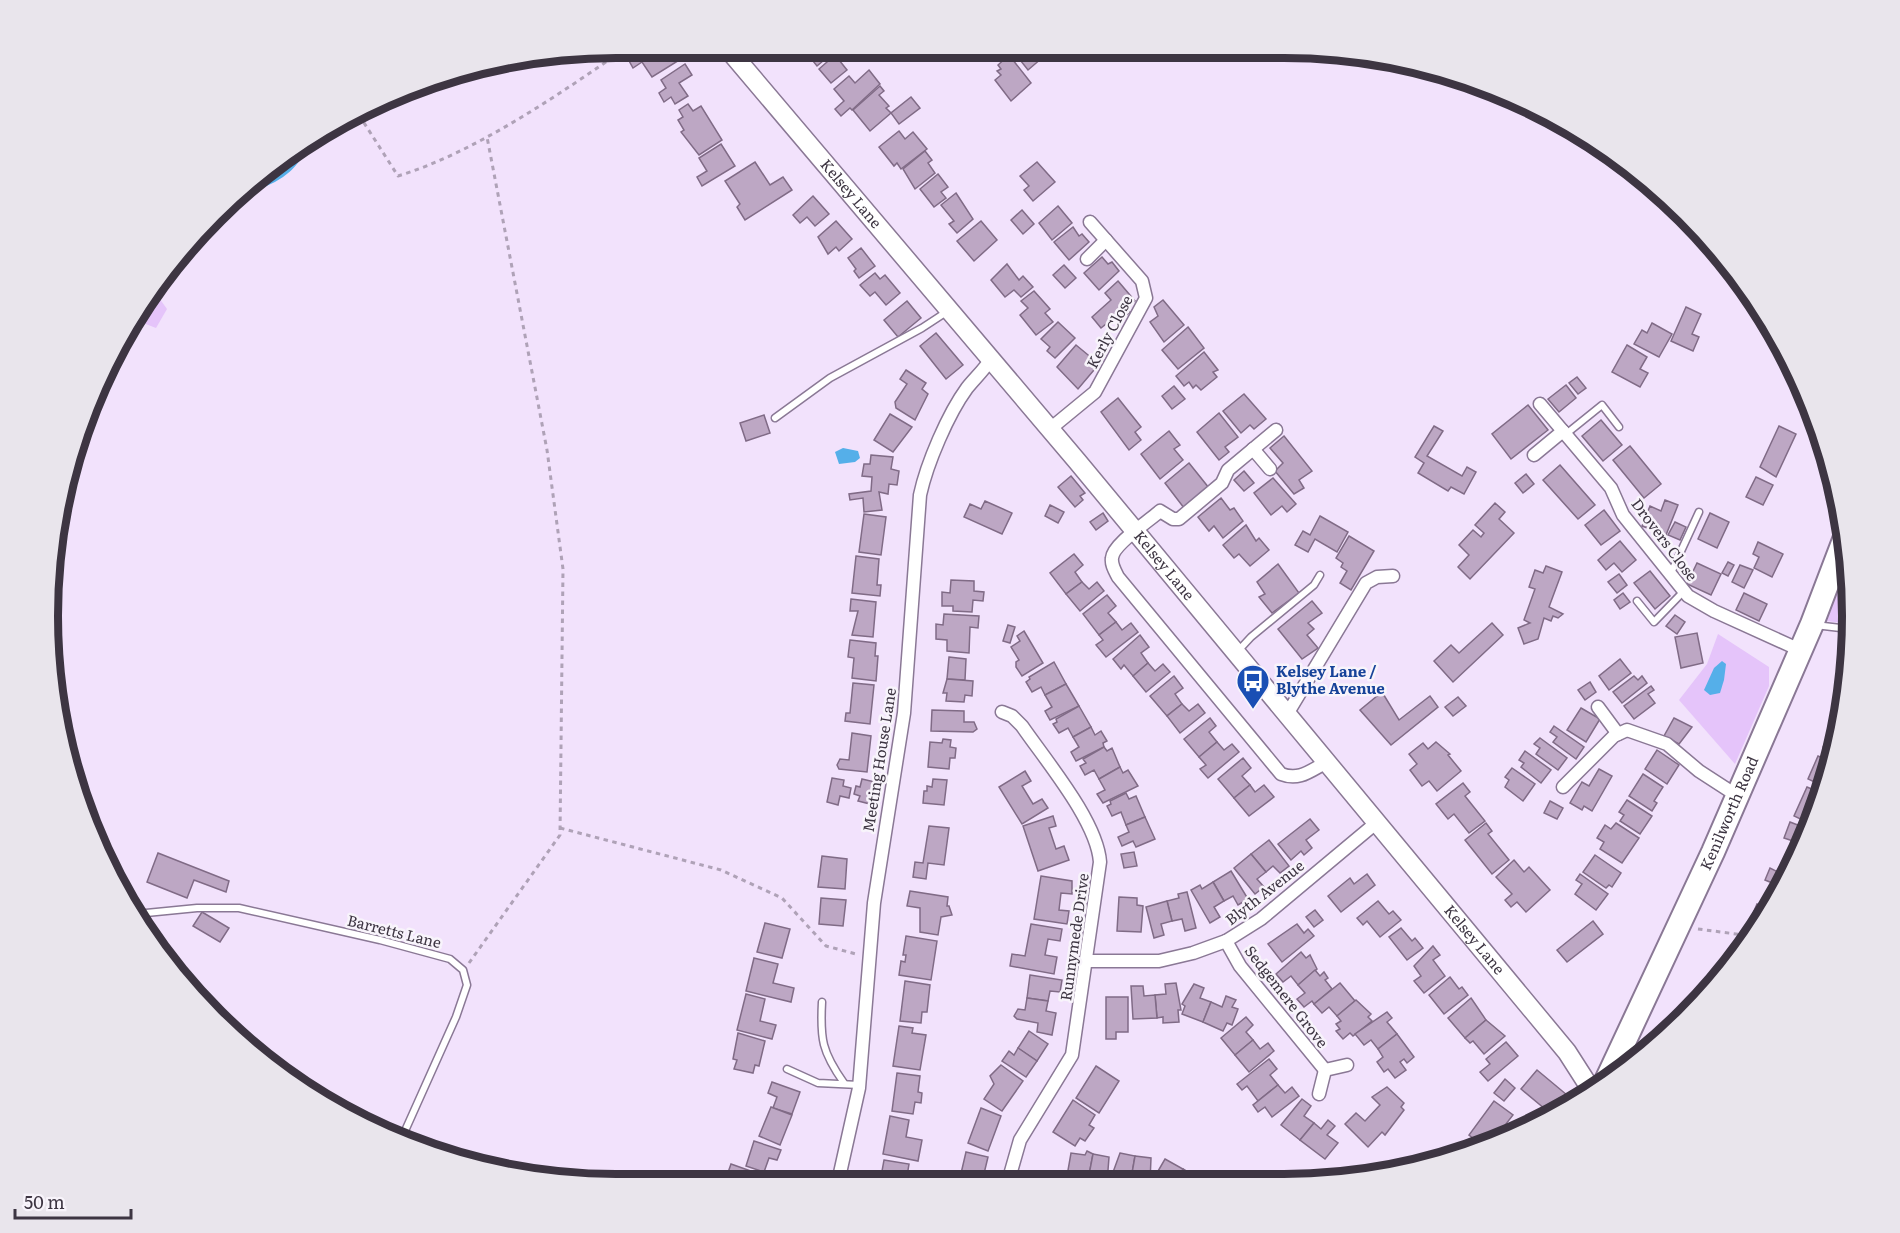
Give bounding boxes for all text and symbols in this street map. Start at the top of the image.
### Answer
street label: Kelsey Lane [816,153,888,233]
street label: Kerly Close [1080,290,1138,372]
street label: Drovers Close [1626,493,1704,585]
street label: Kelsey Lane [1129,525,1201,605]
place label: Kelsey Lane / Blythe Avenue [1276,659,1385,699]
bus stop icon: Kelsey Lane / Blythe Avenue [1235,663,1271,710]
street label: Meeting House Lane [856,686,901,834]
street label: Kenilworth Road [1693,752,1763,874]
street label: Blyth Avenue [1220,853,1309,930]
street label: Runnymede Drive [1053,871,1094,1002]
street label: Kelsey Lane [1439,899,1511,979]
street label: Barretts Lane [345,908,444,953]
street label: Sedgemere Grove [1240,940,1335,1052]
scale bar [15,1182,130,1220]
text: 50 m [24,1188,65,1215]

